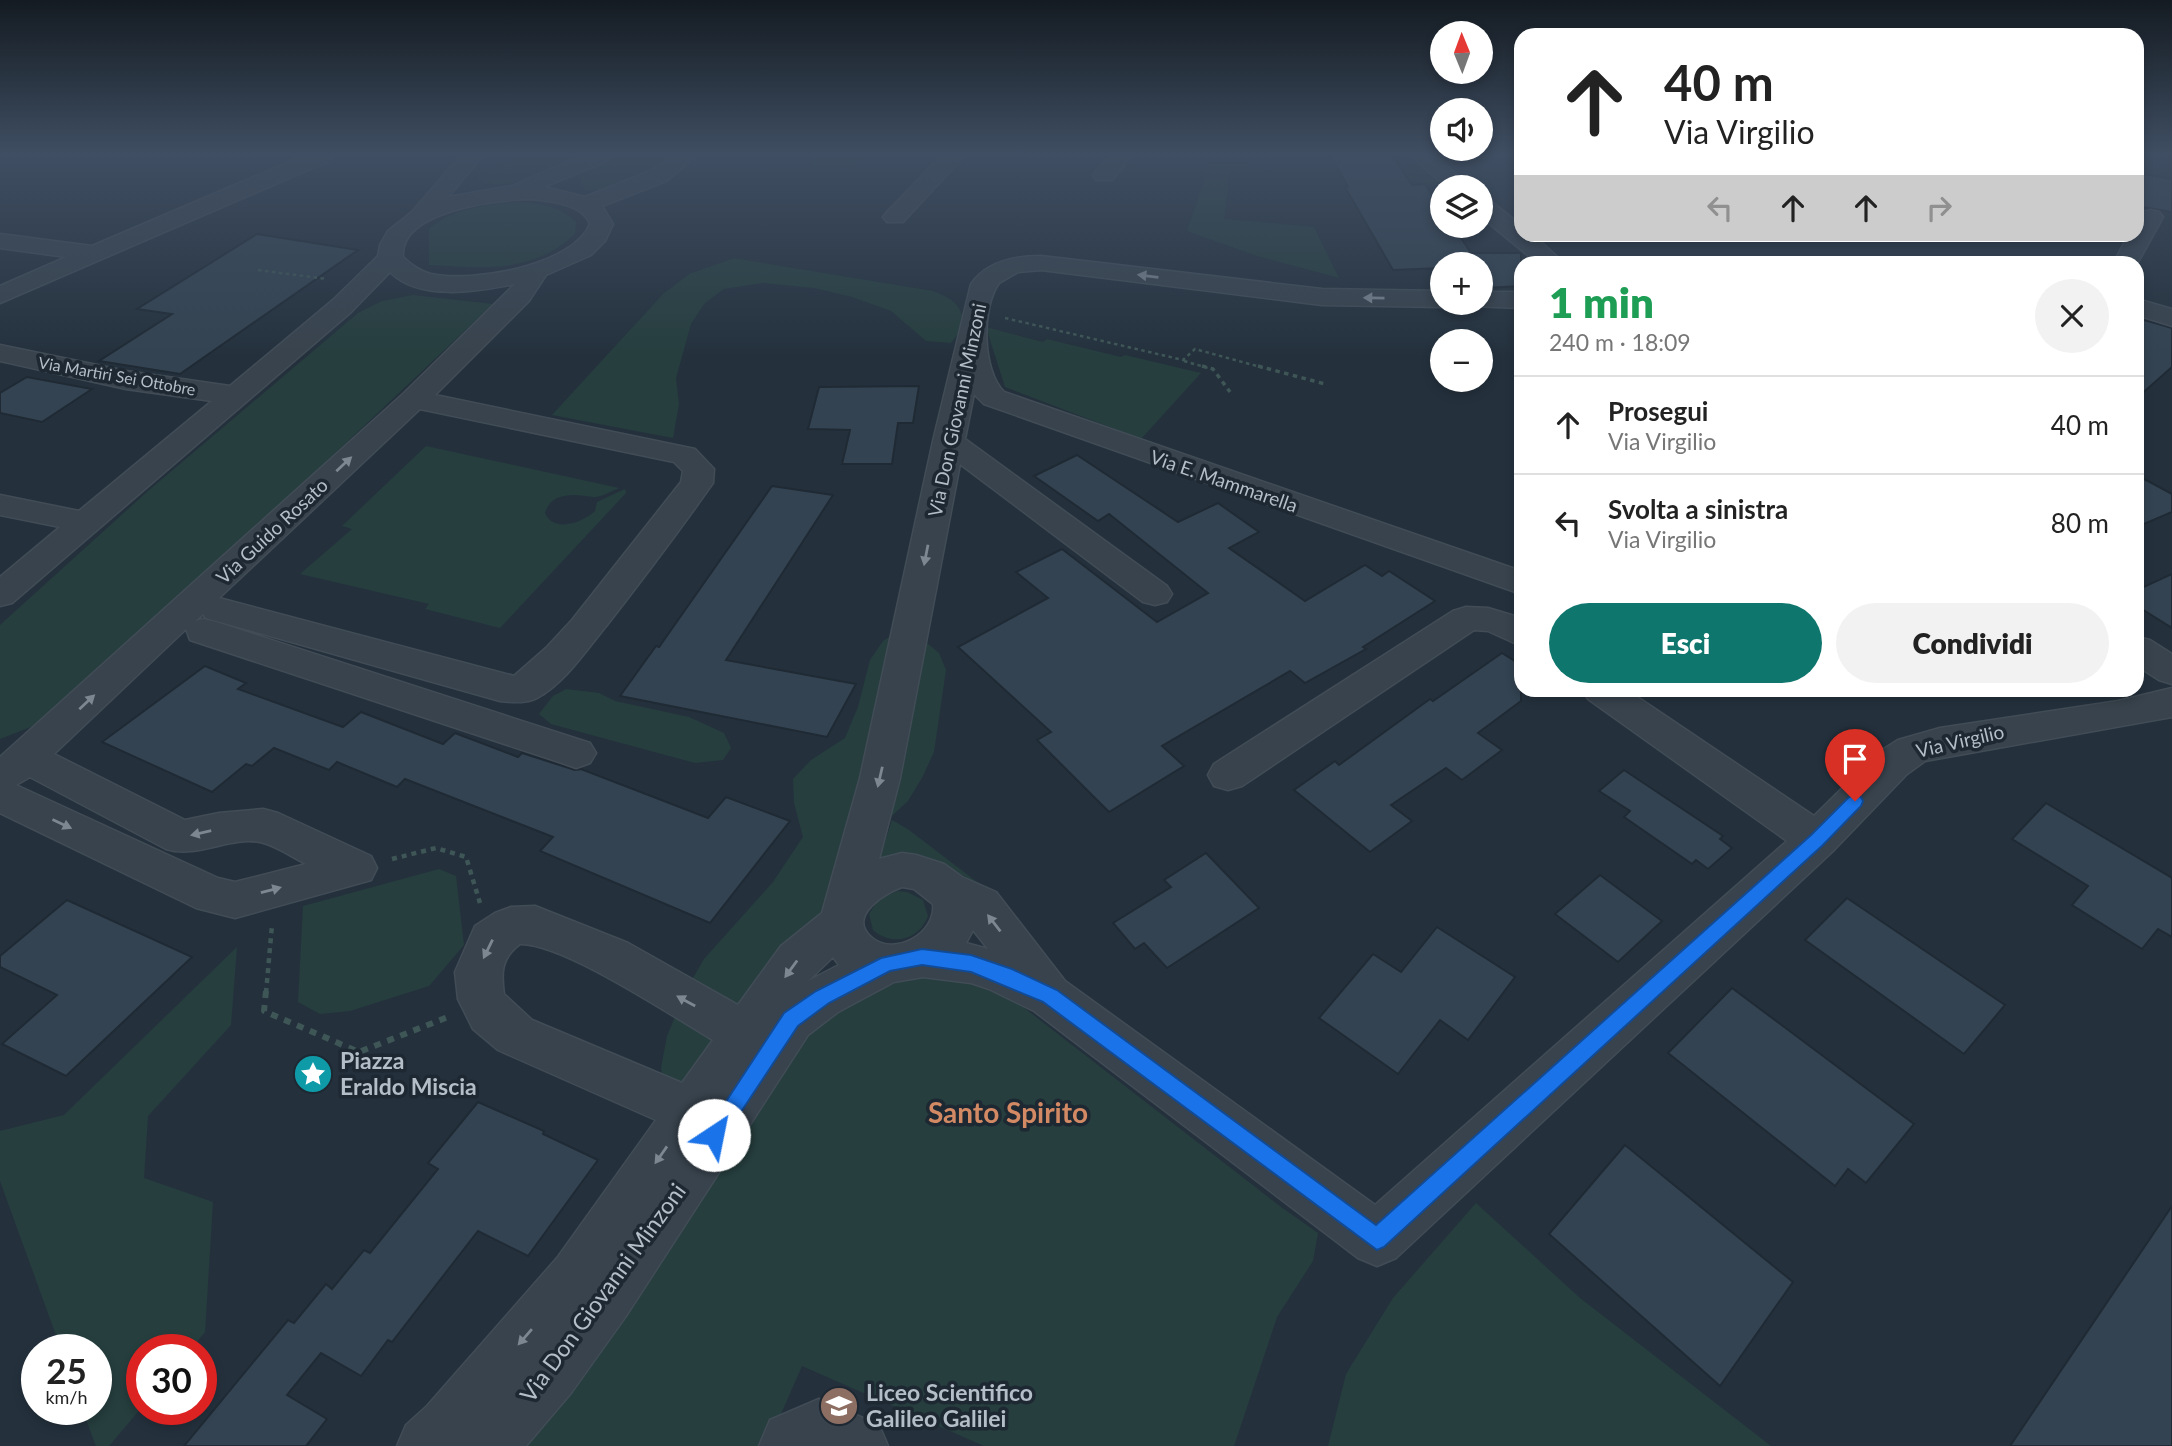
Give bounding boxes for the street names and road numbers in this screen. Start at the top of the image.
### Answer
street label: Via Don Giovanni Minzoni [923,301,990,519]
street label: Via Martiri Sei Ottobre [37,352,197,399]
street label: Via E. Mammarella [1147,444,1301,517]
street label: Via Guido Rosato [211,473,332,588]
street label: Via Virgilio [1914,719,2006,762]
street label: Via Don Giovanni Minzoni [513,1178,691,1407]

